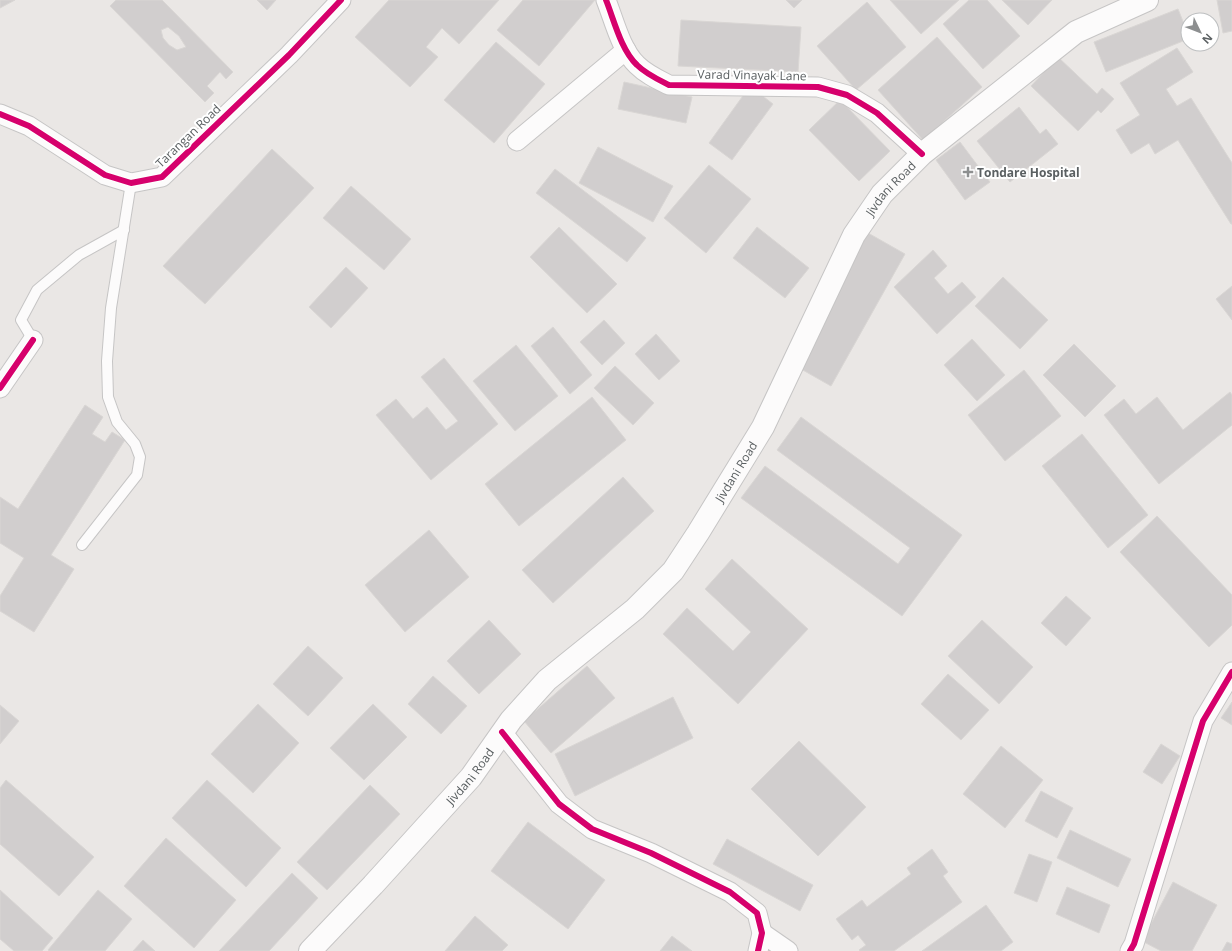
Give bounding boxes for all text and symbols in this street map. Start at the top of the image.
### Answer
north arrow [1180,12,1220,52]
text: N [1199,31,1216,48]
street label: Varad Vinayak Lane [697,66,807,84]
street label: Tarangan Road [152,101,224,171]
street label: Jivdani Road [861,157,919,220]
place label: Tondare Hospital [977,164,1080,181]
marker: Tondare Hospital [962,166,974,178]
street label: Jivdani Road [710,438,761,506]
street label: Jivdani Road [441,744,498,809]

